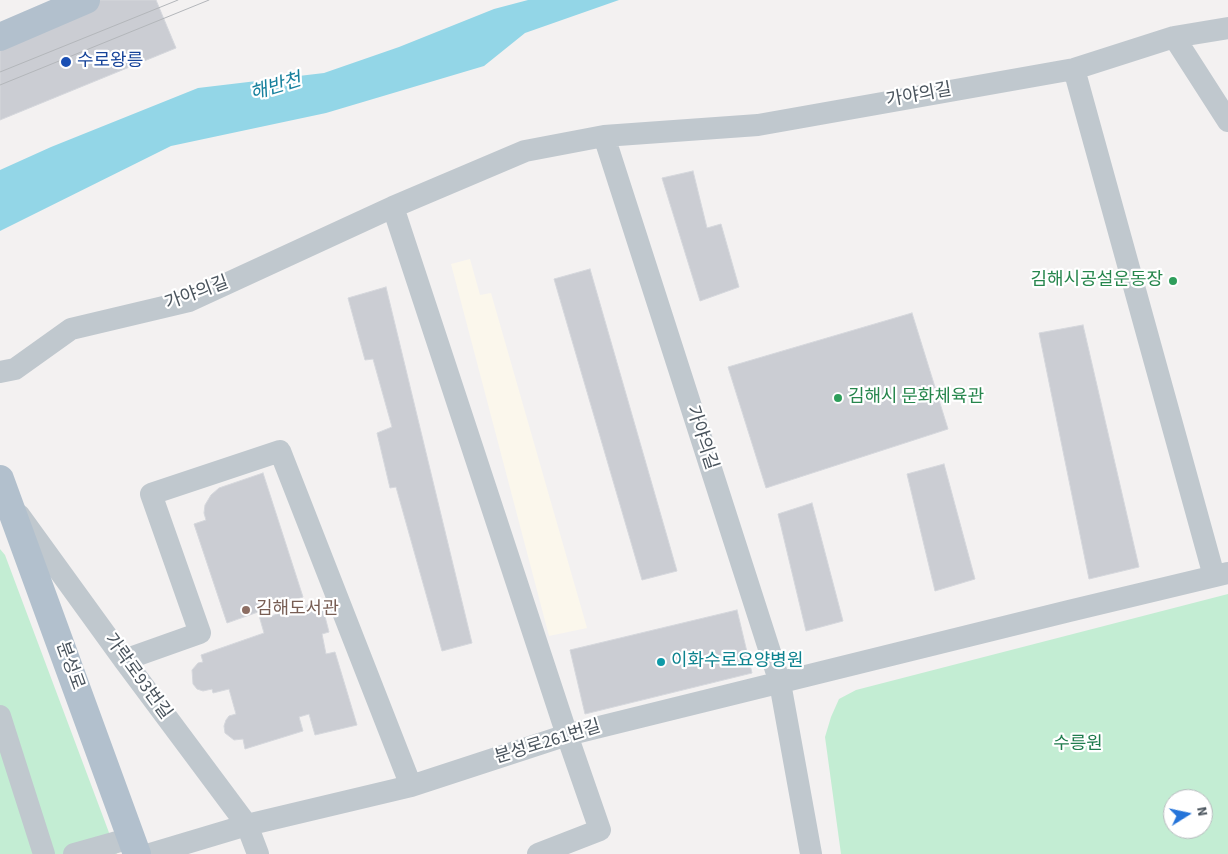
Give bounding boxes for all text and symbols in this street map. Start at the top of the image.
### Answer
place label: 수로왕릉 [77,51,143,73]
marker: 수로왕릉 [59,55,73,69]
water label: 해반천 [248,69,304,107]
street label: 가야의길 [885,80,953,112]
place label: 김해시공설운동장 [1031,270,1163,292]
street label: 가야의길 [162,273,232,315]
marker: 김해시공설운동장 [1167,275,1179,287]
place label: 김해시 문화체육관 [848,387,984,409]
marker: 김해시 문화체육관 [832,392,844,404]
street label: 가야의길 [680,403,722,473]
place label: 김해도서관 [256,599,339,621]
marker: 김해도서관 [240,604,252,616]
street label: 가락로93번길 [99,630,175,724]
street label: 분성로 [50,639,88,693]
place label: 이화수로요양병원 [671,651,803,673]
marker: 이화수로요양병원 [655,656,667,668]
street label: 분성로261번길 [492,717,604,769]
park label: 수릉원 [1053,734,1103,756]
north arrow [1163,789,1213,839]
text: N [1191,805,1212,818]

